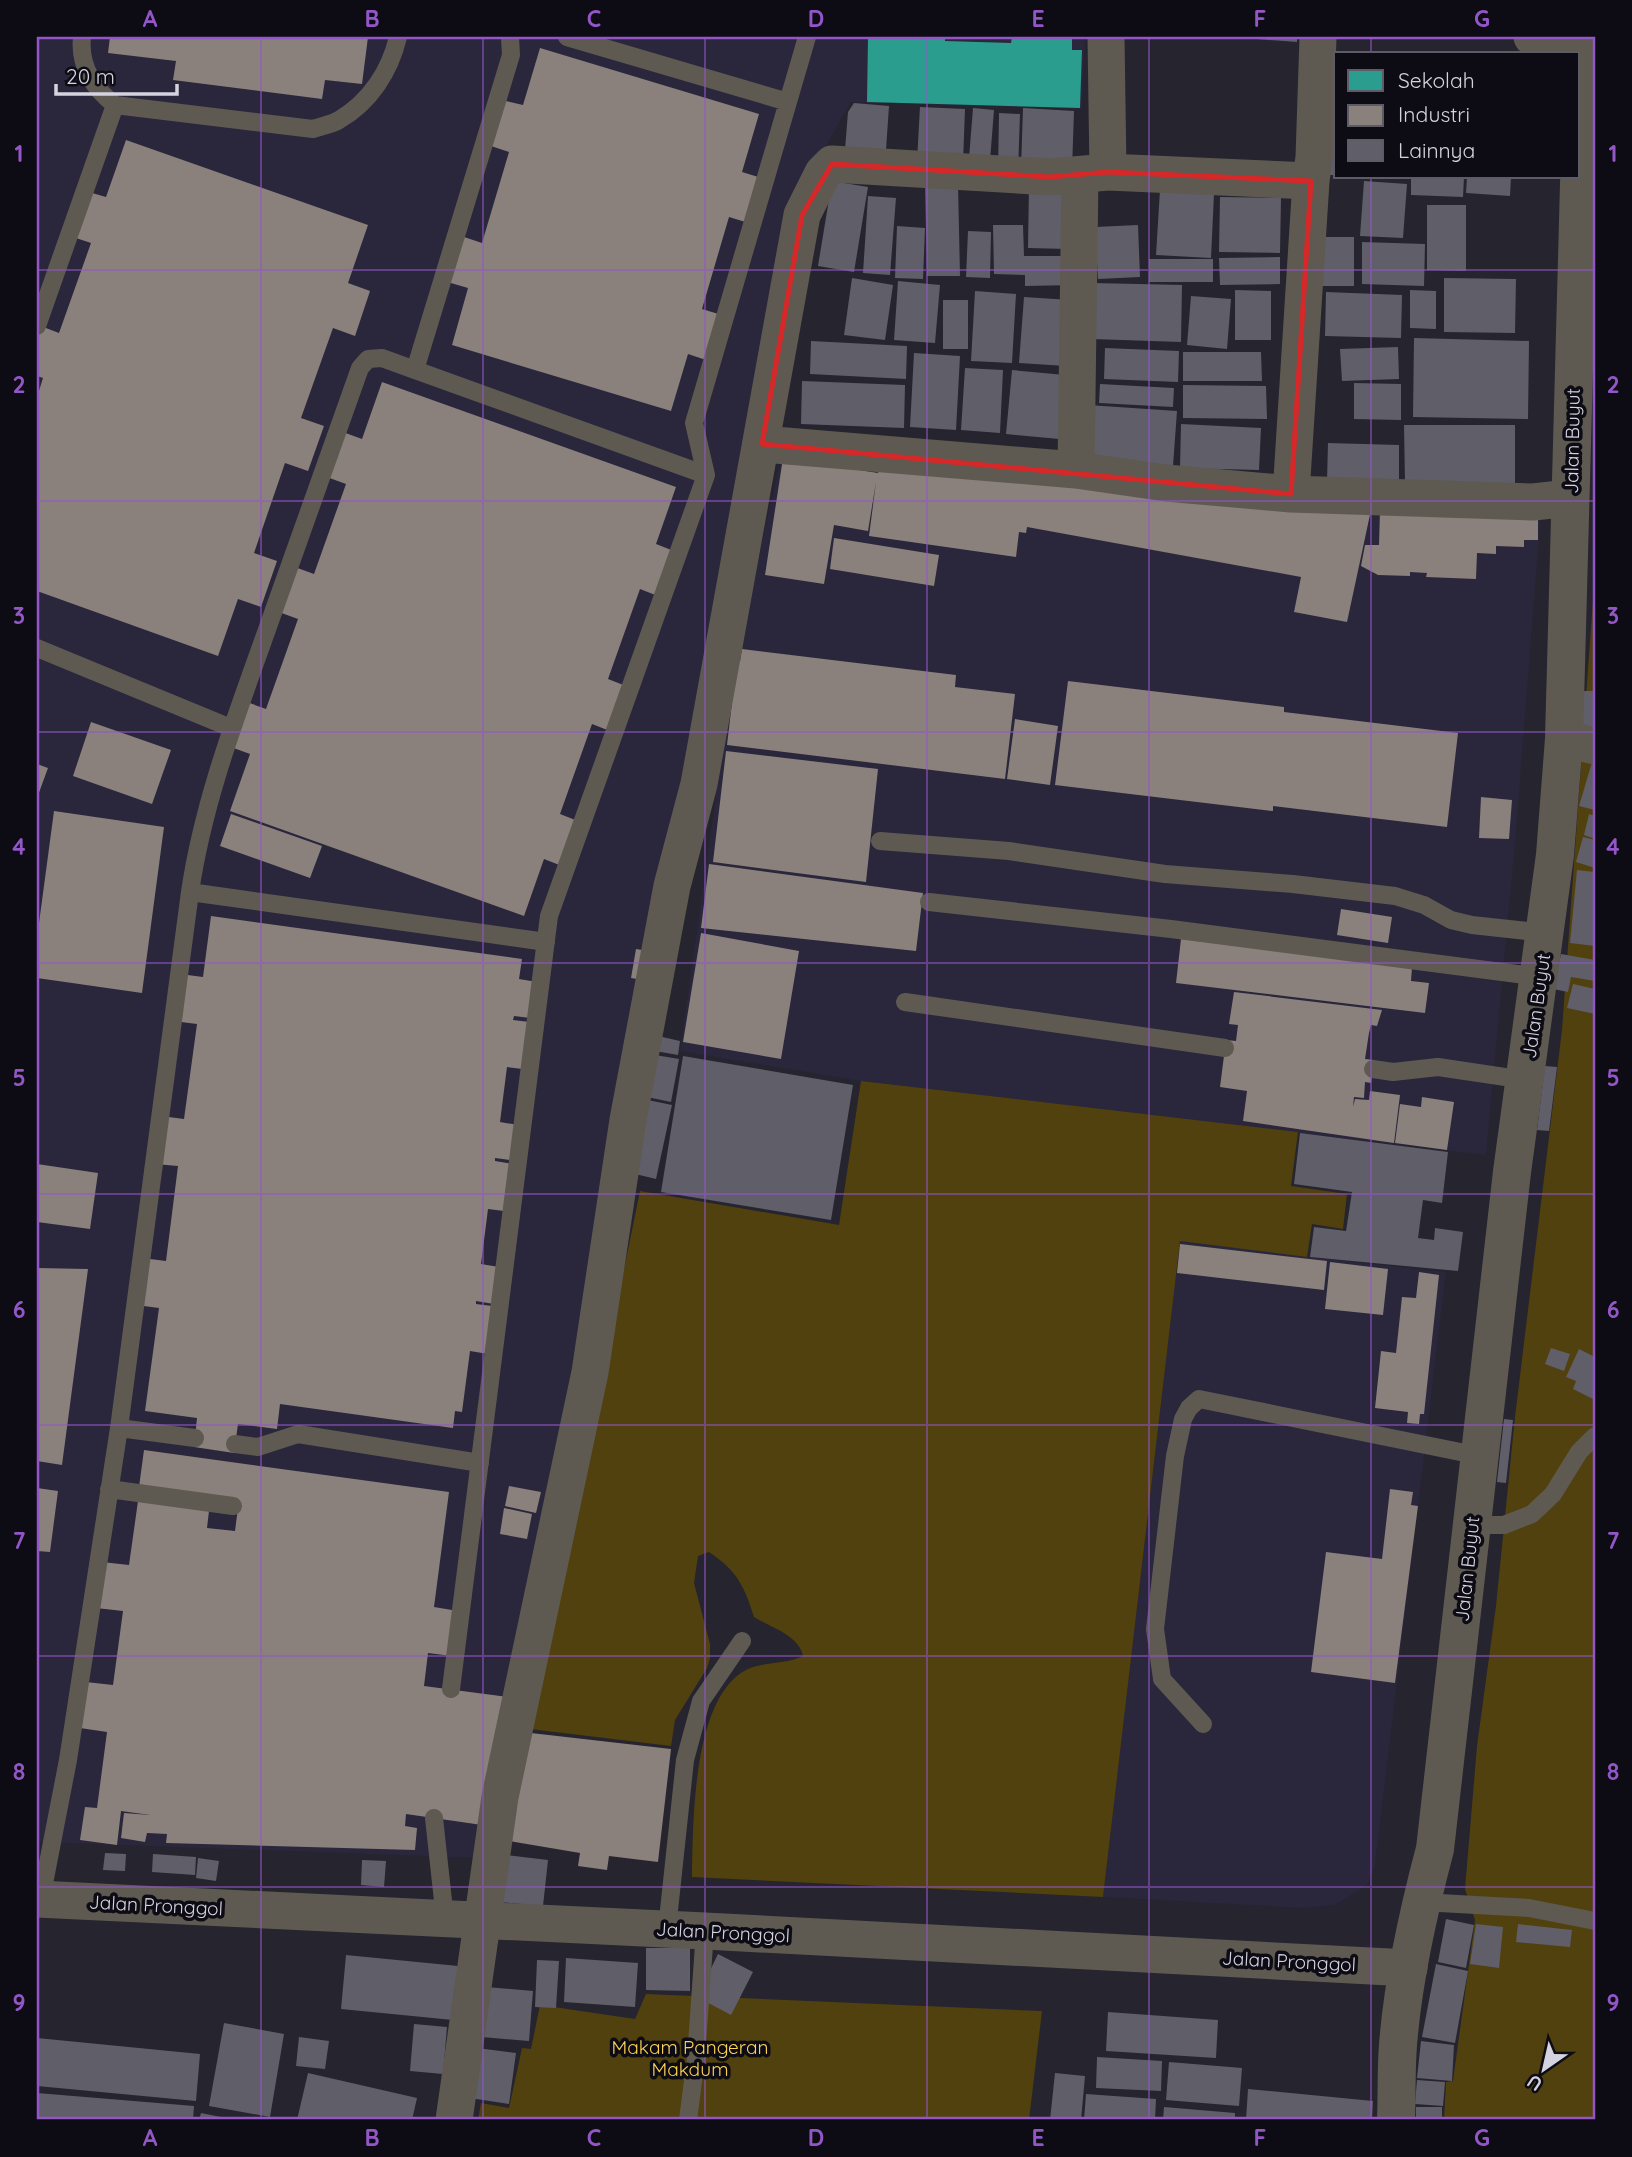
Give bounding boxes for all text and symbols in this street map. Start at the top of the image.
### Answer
text: A [143,4,158,33]
text: B [364,4,380,33]
text: C [587,4,601,33]
text: D [808,4,824,33]
text: E [1031,4,1045,33]
text: F [1254,4,1266,33]
text: G [1474,4,1490,33]
scale bar [56,52,177,96]
legend [1334,52,1580,178]
text: 20 m [66,63,115,89]
text: Sekolah [1398,67,1475,93]
text: Industri [1398,101,1470,127]
text: Lainnya [1398,137,1475,163]
text: 1 [15,139,23,168]
text: 1 [1609,139,1617,168]
text: 2 [12,370,26,399]
text: 2 [1606,370,1620,399]
street label: Jalan Buyut [1559,388,1585,494]
text: 3 [13,601,25,630]
text: 3 [1607,601,1619,630]
text: 4 [12,832,26,861]
text: 4 [1606,832,1620,861]
street label: Jalan Buyut [1517,952,1555,1060]
text: 5 [12,1063,26,1092]
text: 5 [1606,1063,1620,1092]
text: 6 [13,1295,25,1324]
text: 6 [1607,1295,1619,1324]
street label: Jalan Buyut [1450,1515,1484,1623]
text: 7 [13,1526,26,1555]
text: 7 [1607,1526,1620,1555]
text: 8 [13,1757,25,1786]
text: 8 [1607,1757,1619,1786]
street label: Jalan Pronggol [88,1890,224,1920]
street label: Jalan Pronggol [655,1917,791,1947]
street label: Jalan Pronggol [1221,1946,1357,1976]
text: 9 [12,1988,26,2017]
text: 9 [1606,1988,1620,2017]
park label: Makam Pangeran Makdum [612,2035,768,2081]
north arrow [1510,2035,1580,2104]
text: U [1522,2069,1547,2097]
text: A [143,2123,158,2152]
text: B [364,2123,380,2152]
text: C [587,2123,601,2152]
text: D [808,2123,824,2152]
text: E [1031,2123,1045,2152]
text: F [1254,2123,1266,2152]
text: G [1474,2123,1490,2152]

